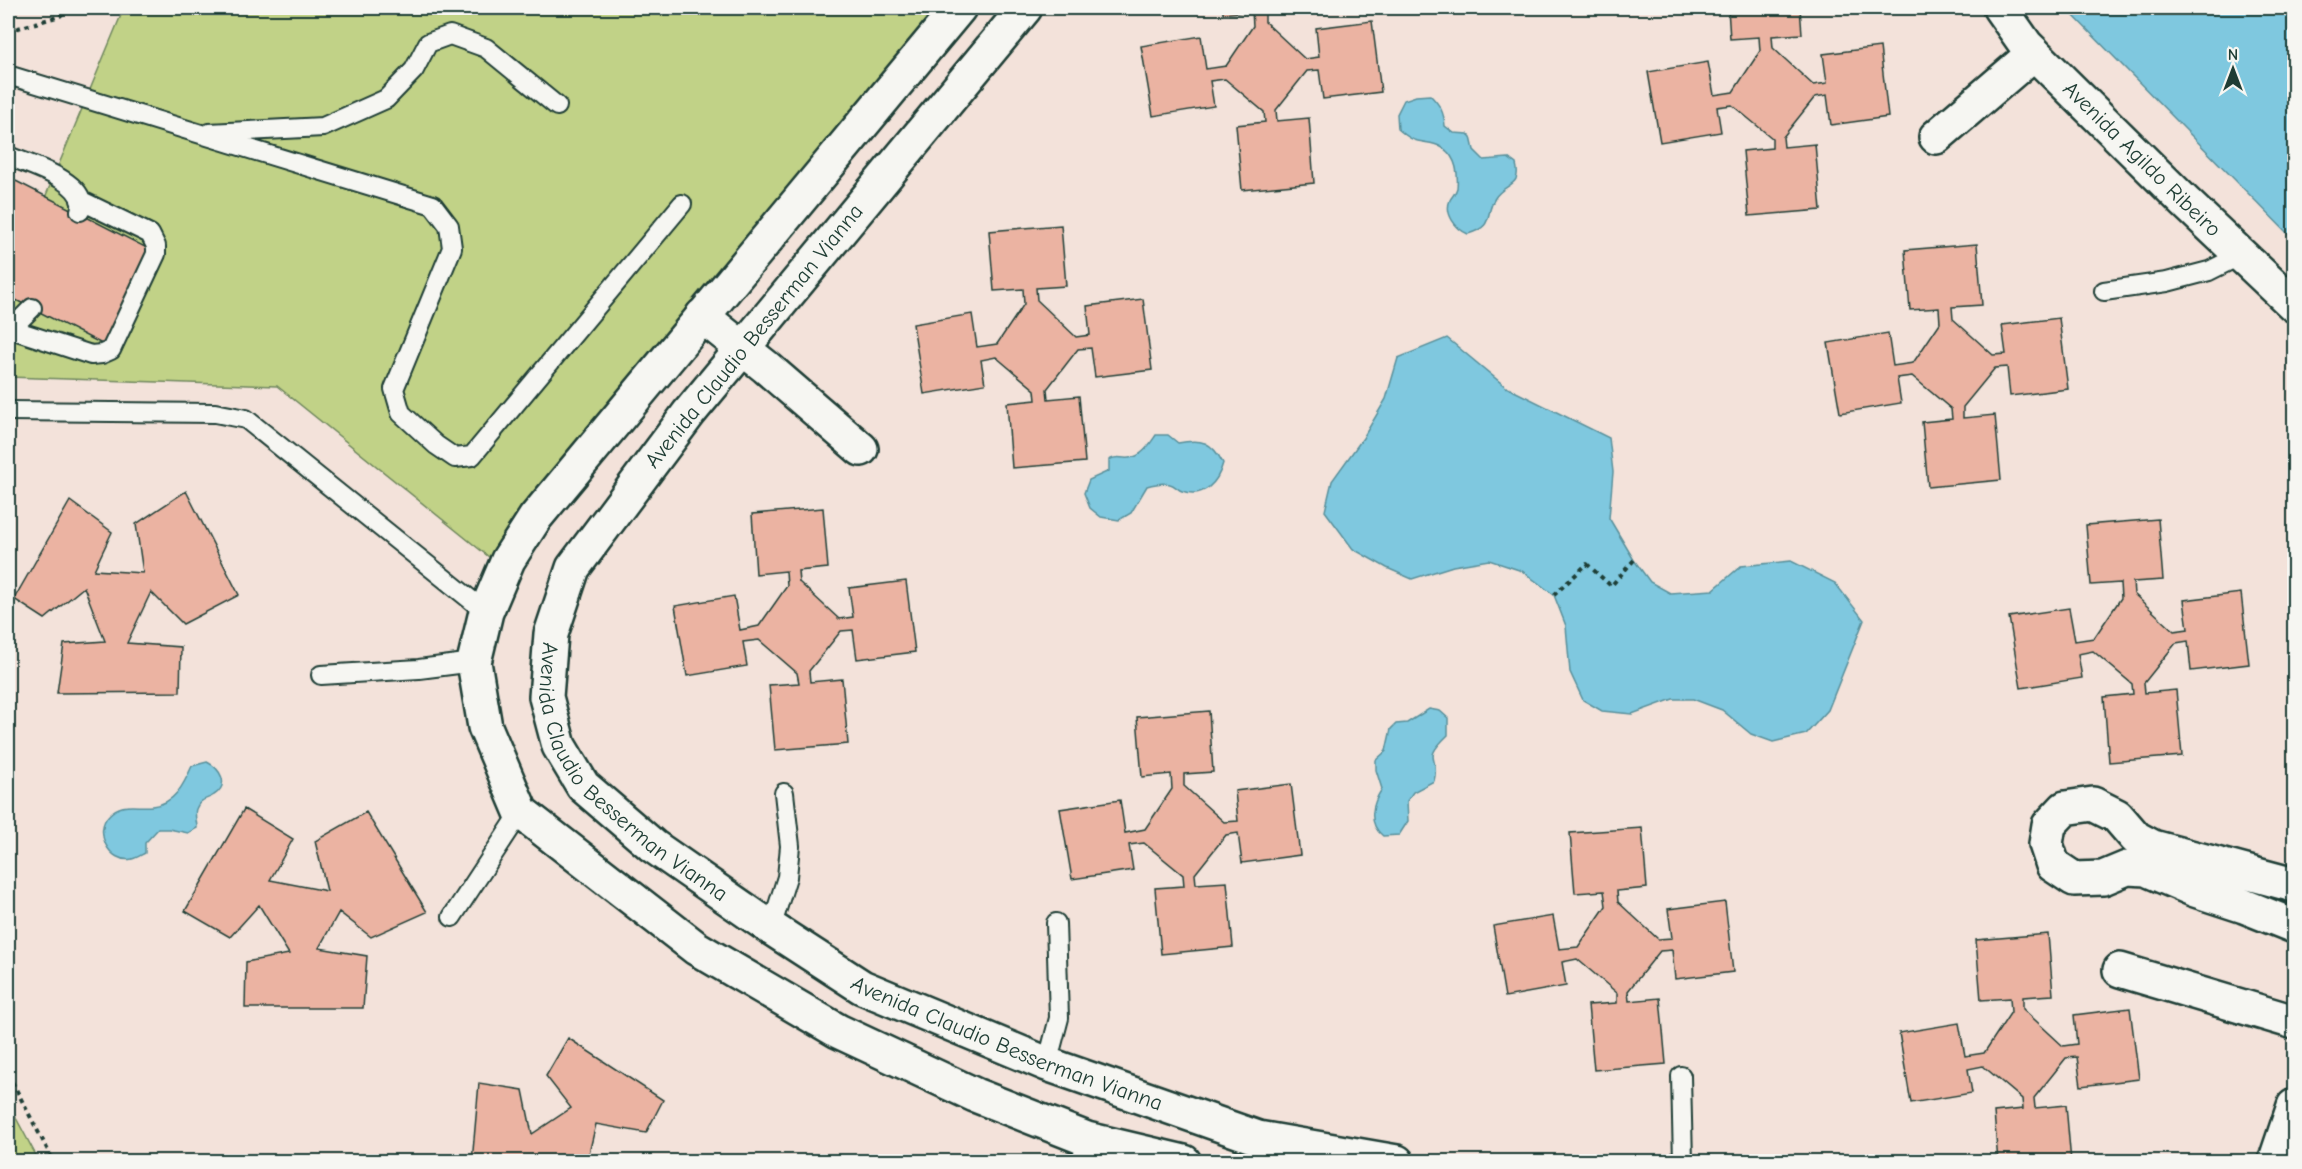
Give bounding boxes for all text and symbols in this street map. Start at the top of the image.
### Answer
north arrow [2203,39,2263,99]
text: N [2228,46,2238,64]
street label: Avenida Agildo Ribeiro [2058,76,2227,242]
street label: Avenida Claudio Besserman Vianna [639,199,869,473]
street label: Avenida Claudio Besserman Vianna [532,641,733,907]
street label: Avenida Claudio Besserman Vianna [846,970,1166,1116]

